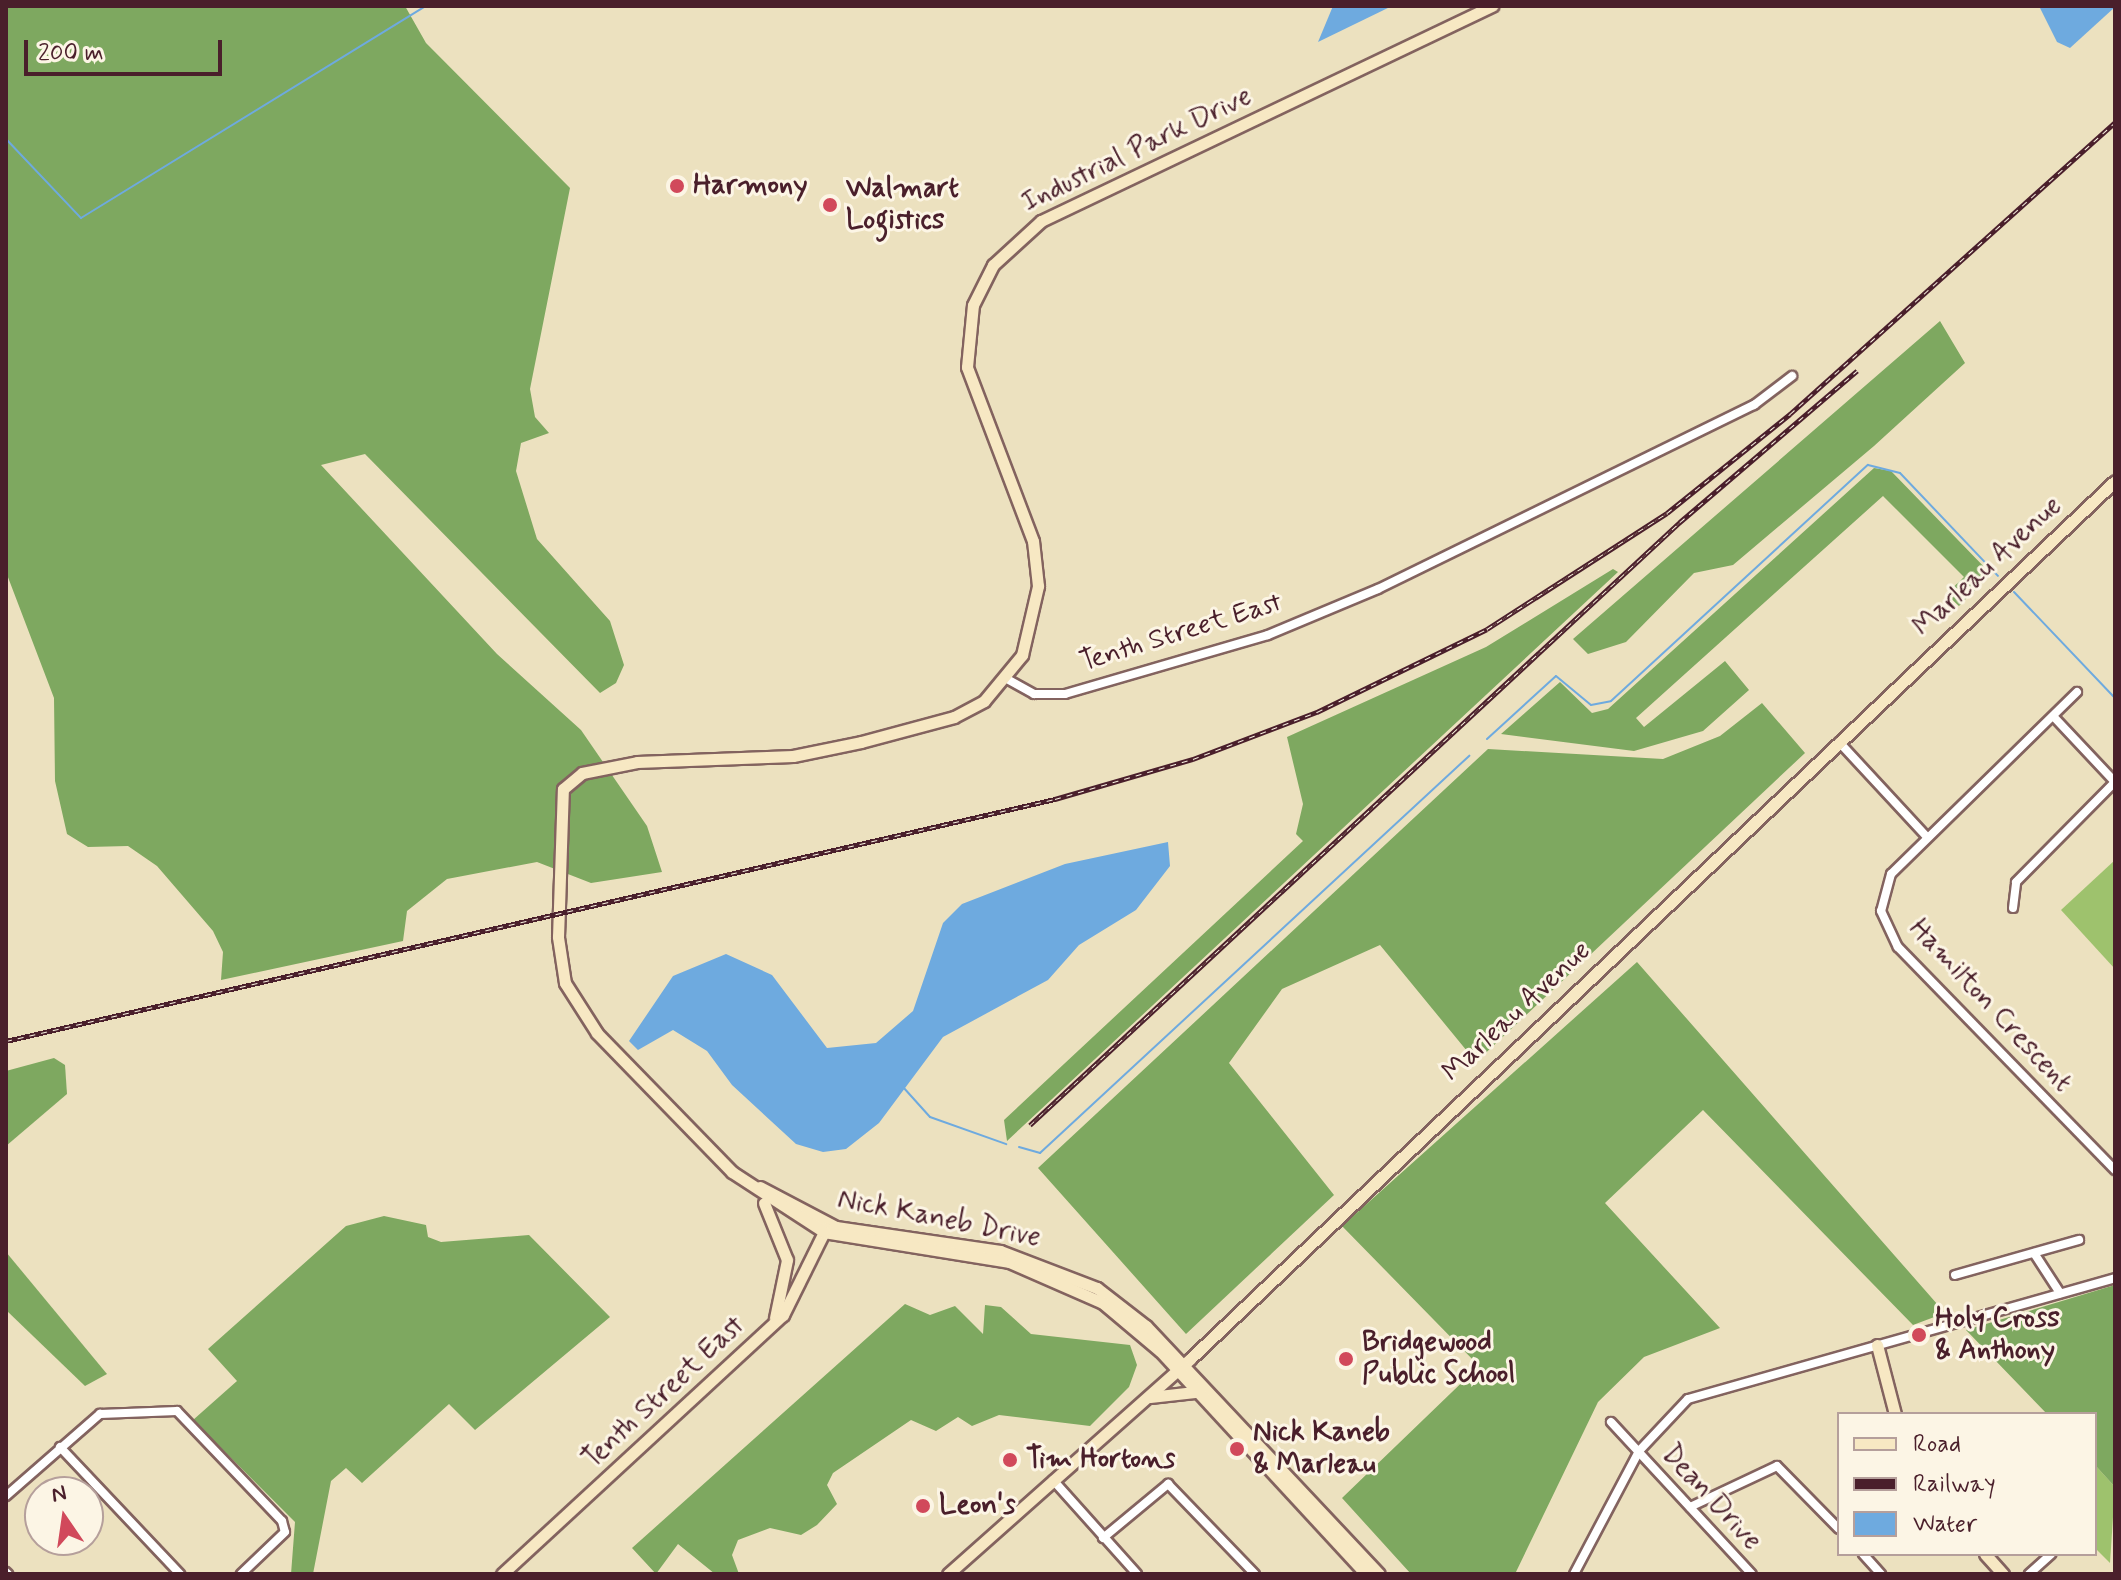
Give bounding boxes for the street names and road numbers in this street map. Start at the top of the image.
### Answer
street label: Industrial Park Drive [1021,82,1253,218]
street label: Marleau Avenue [1905,488,2071,646]
street label: Tenth Street East [1076,586,1286,680]
street label: Hamilton Crescent [1900,911,2080,1101]
street label: Marleau Avenue [1434,933,1600,1091]
street label: Nick Kaneb Drive [835,1183,1043,1255]
street label: Tenth Street East [576,1309,752,1477]
street label: Dean Drive [1654,1439,1768,1557]

